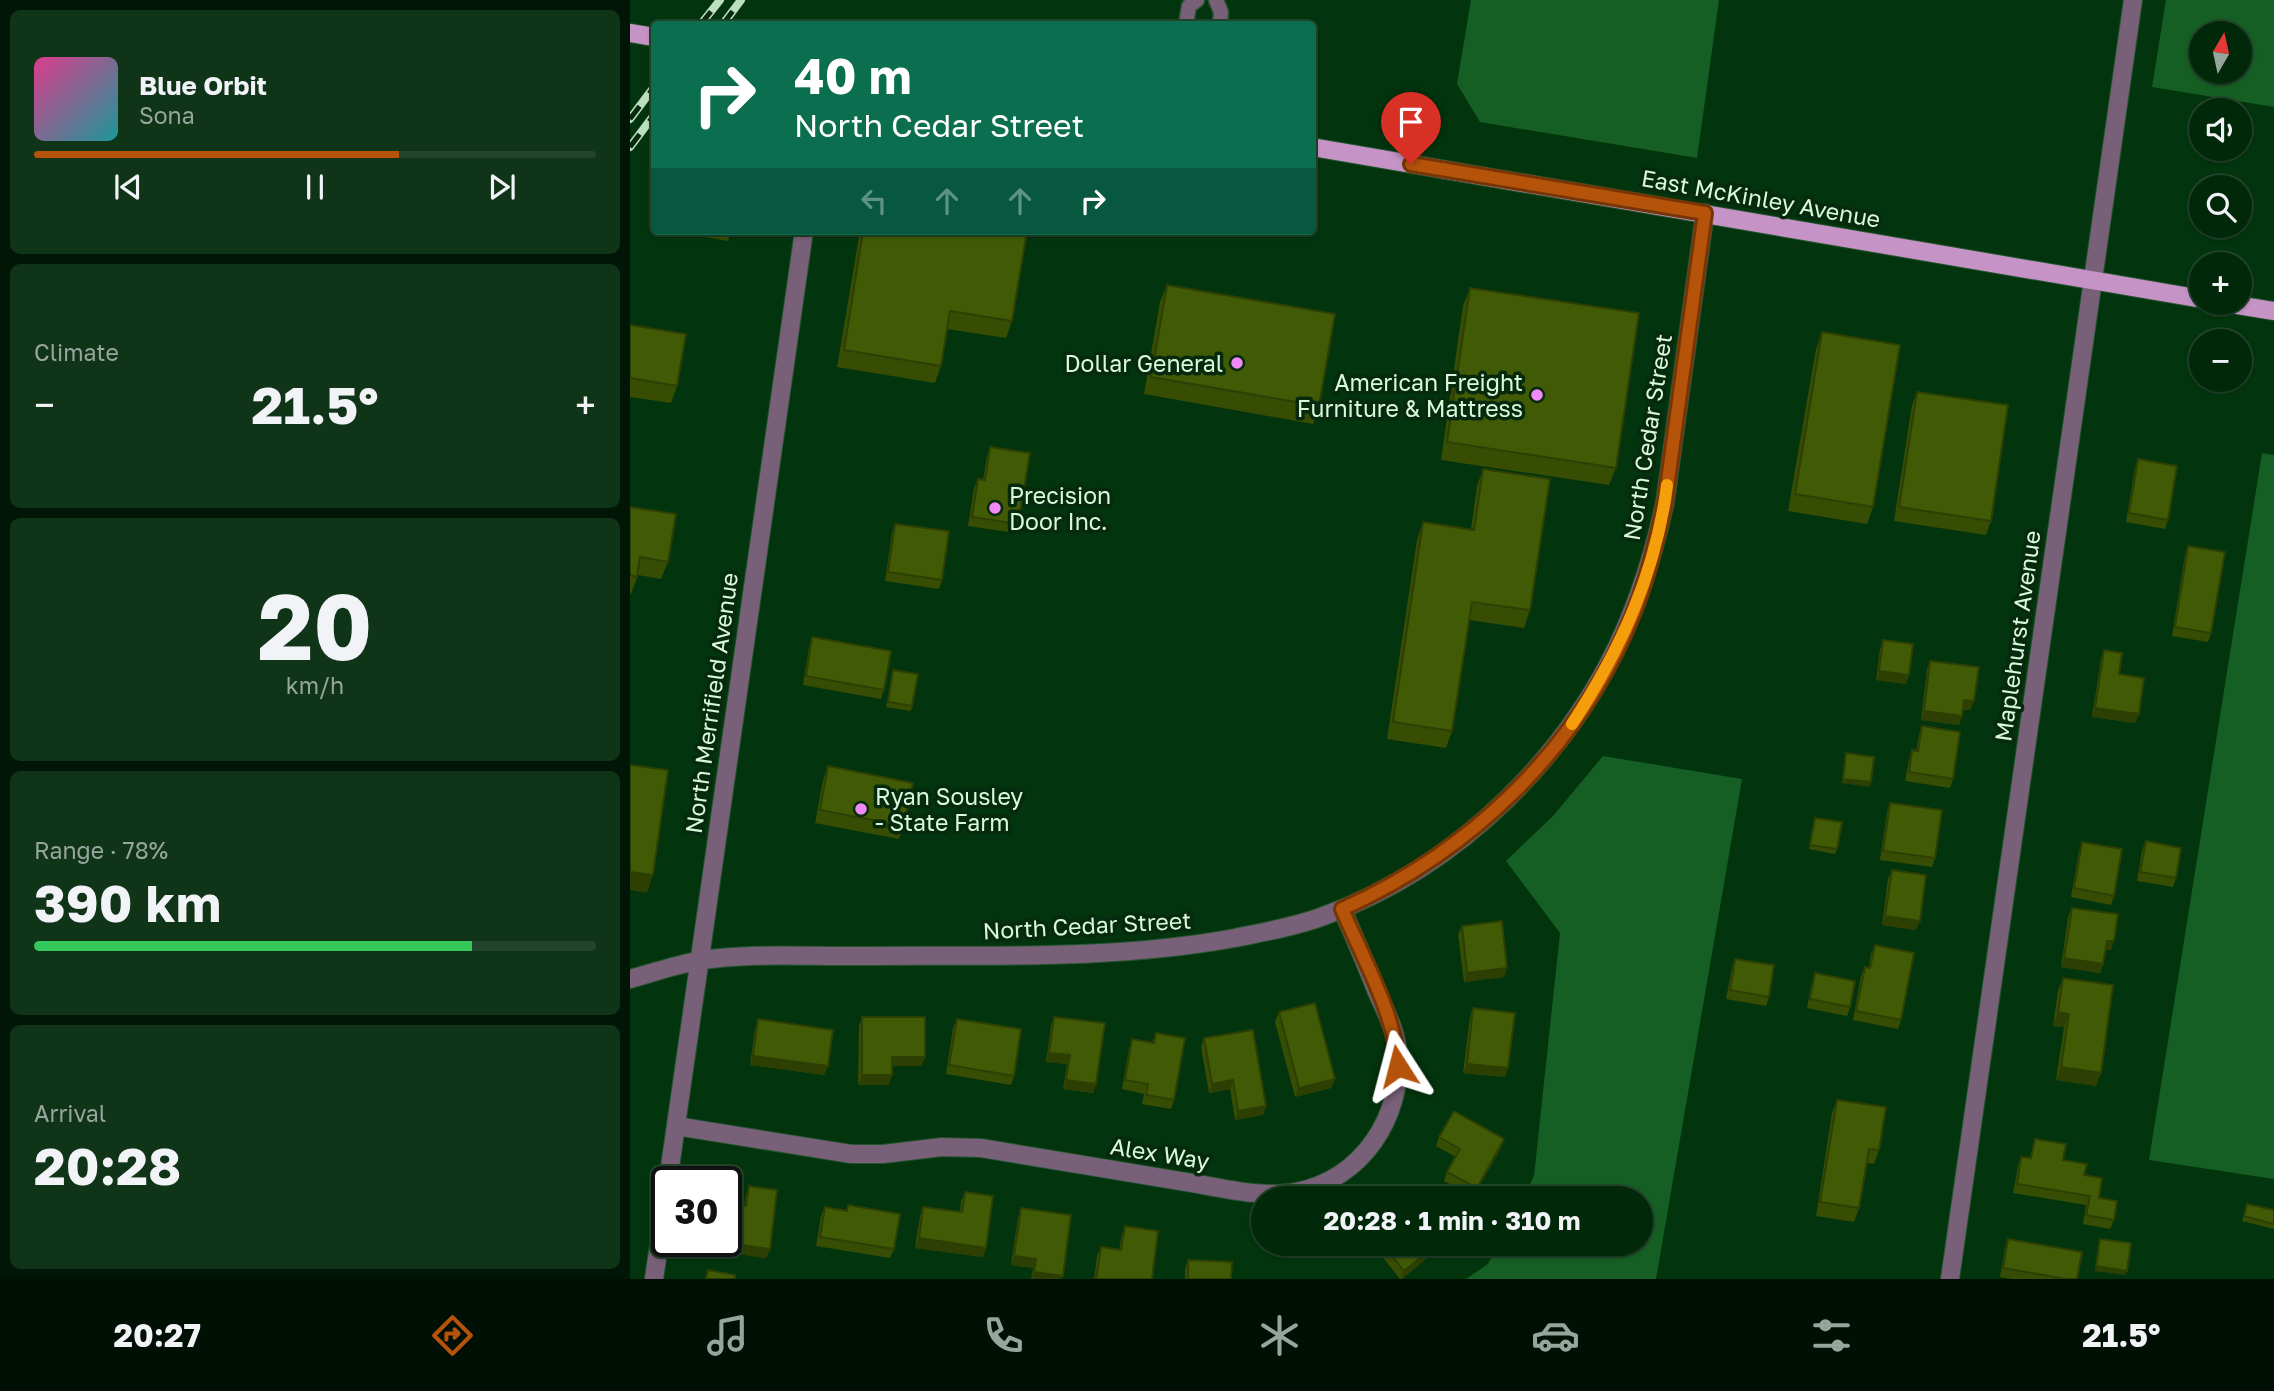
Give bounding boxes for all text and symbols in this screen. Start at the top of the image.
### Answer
north arrow [2189,21,2252,84]
map controls [2189,21,2252,392]
text: 40 m [794,46,912,105]
icon: right [679,49,770,140]
text: Blue Orbit [139,70,267,101]
pin [1381,92,1441,164]
button: sound [2189,98,2252,161]
text: Sona [139,101,195,129]
icon: arrive [1392,103,1430,141]
text: North Cedar Street [794,106,1084,144]
street label: East McKinley Avenue [1639,163,1883,233]
icon: previous [109,168,147,206]
icon: pause [296,168,334,206]
icon: next [483,168,521,206]
button: search [2189,175,2252,238]
icon: left [855,182,893,220]
icon: ahead [928,182,966,220]
icon: ahead [1001,182,1039,220]
icon: right [1074,182,1112,220]
button: + [2189,252,2252,315]
button: − [2189,329,2252,392]
street label: North Cedar Street [1617,332,1677,542]
text: Climate [34,338,119,366]
place label: Dollar General [1065,349,1223,377]
marker: Dollar General [1229,355,1245,371]
place label: American Freight Furniture & Mattress [1297,368,1523,422]
text: 21.5° [251,373,379,435]
text: − [34,382,55,427]
text: + [575,382,596,427]
marker: American Freight Furniture & Mattress [1529,387,1545,403]
place label: Precision Door Inc. [1009,481,1111,535]
marker: Precision Door Inc. [987,500,1003,516]
street label: Maplehurst Avenue [1988,529,2046,743]
text: 20 [258,571,372,680]
street label: North Merrifield Avenue [679,571,743,835]
text: km/h [286,671,344,699]
place label: Ryan Sousley - State Farm [875,782,1023,836]
marker: Ryan Sousley - State Farm [853,801,869,817]
text: Range · 78% [34,836,168,864]
text: 390 km [34,871,221,933]
street label: North Cedar Street [982,906,1192,944]
position arrow [1361,1029,1435,1103]
text: Arrival [34,1099,106,1127]
street label: Alex Way [1108,1131,1212,1175]
text: 20:28 [34,1134,181,1196]
speed limit sign: 30 [651,1166,742,1257]
text: 20:28 · 1 min · 310 m [1323,1205,1581,1236]
icon: directions [428,1311,477,1360]
icon: music [703,1311,752,1360]
icon: phone [979,1311,1028,1360]
icon: climate [1255,1311,1304,1360]
icon: car [1531,1311,1580,1360]
icon: filters [1807,1311,1856,1360]
text: 20:27 [113,1316,201,1354]
text: 21.5° [2082,1316,2161,1354]

